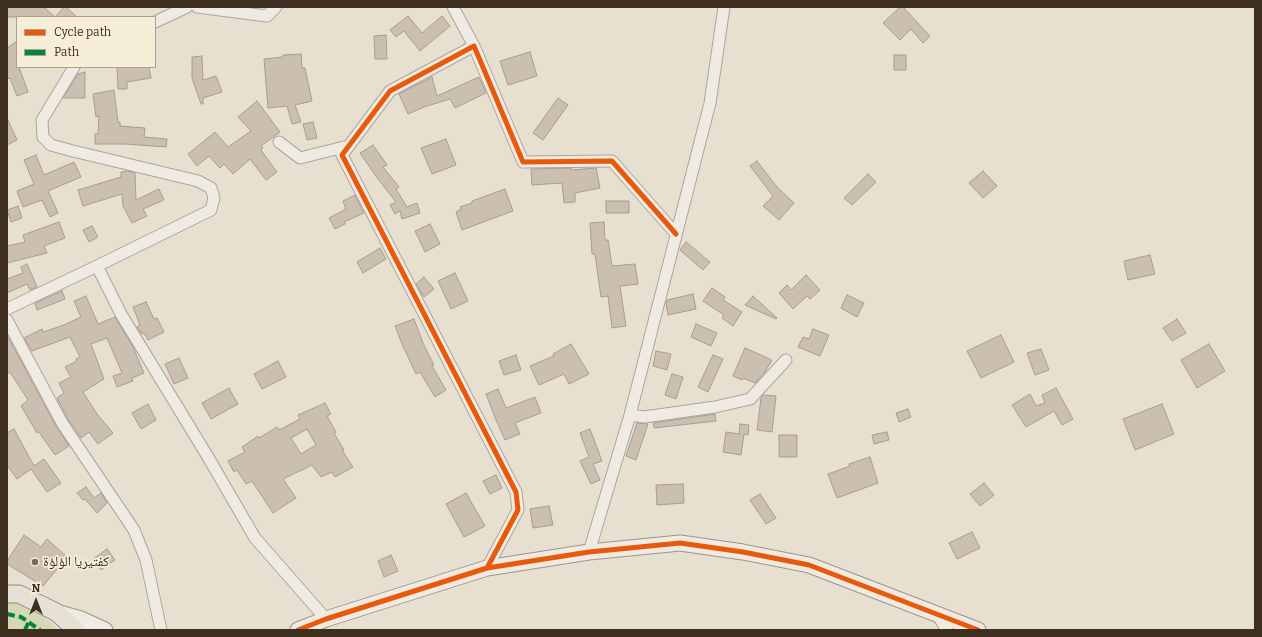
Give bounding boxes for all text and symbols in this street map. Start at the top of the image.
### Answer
legend [16,16,156,68]
text: Cycle path [54,25,111,39]
text: Path [54,45,79,59]
place label: كفتيريا الؤلؤة [43,554,109,570]
marker: كفتيريا الؤلؤة [30,557,40,567]
north arrow [16,581,56,621]
text: N [32,582,40,595]

